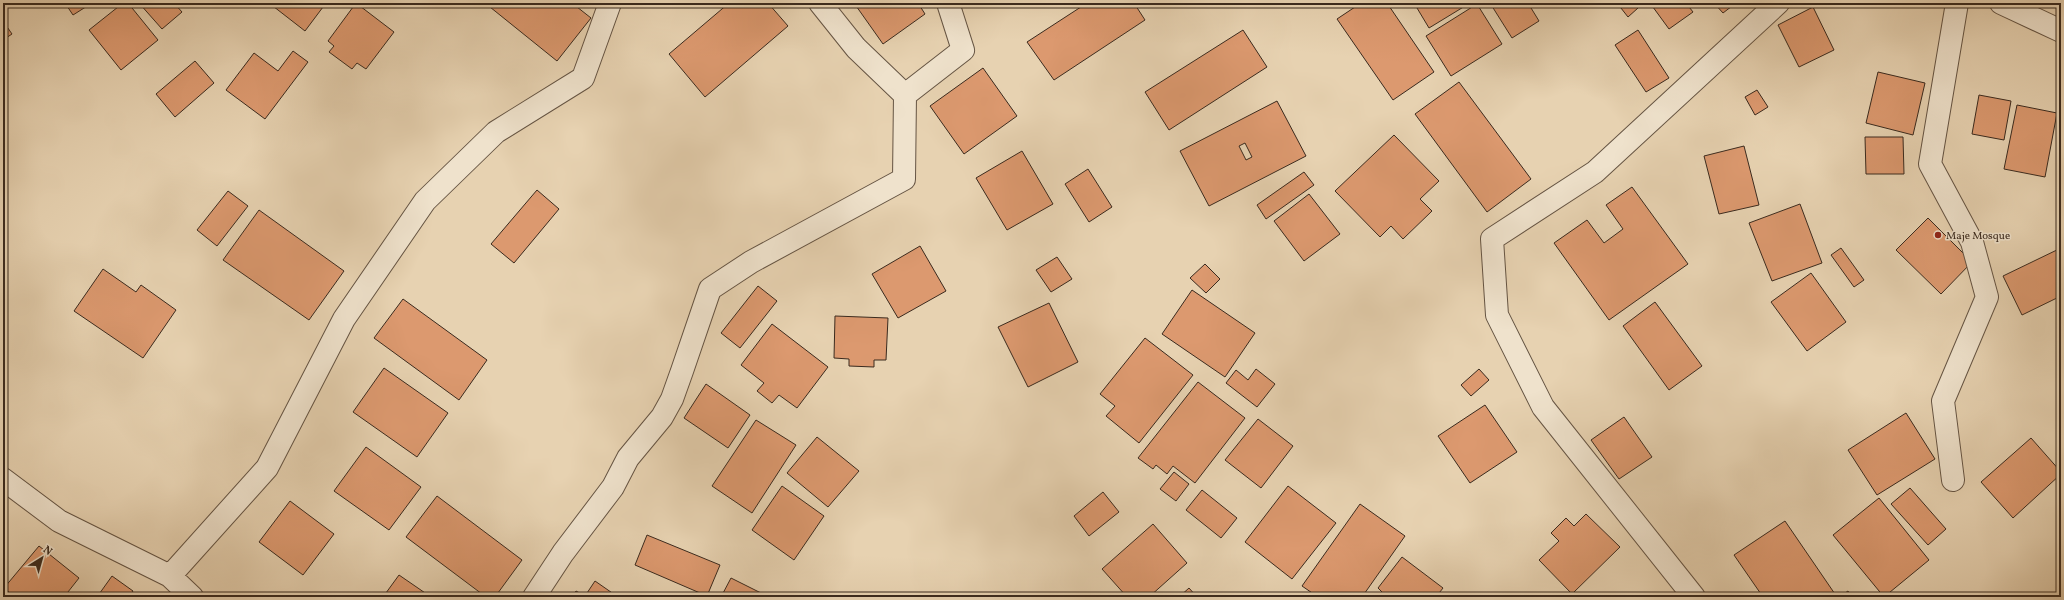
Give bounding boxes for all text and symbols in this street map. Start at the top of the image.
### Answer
place label: Maje Mosque [1946,229,2010,244]
marker: Maje Mosque [1933,230,1943,240]
north arrow [22,538,62,578]
text: N [39,543,55,560]

